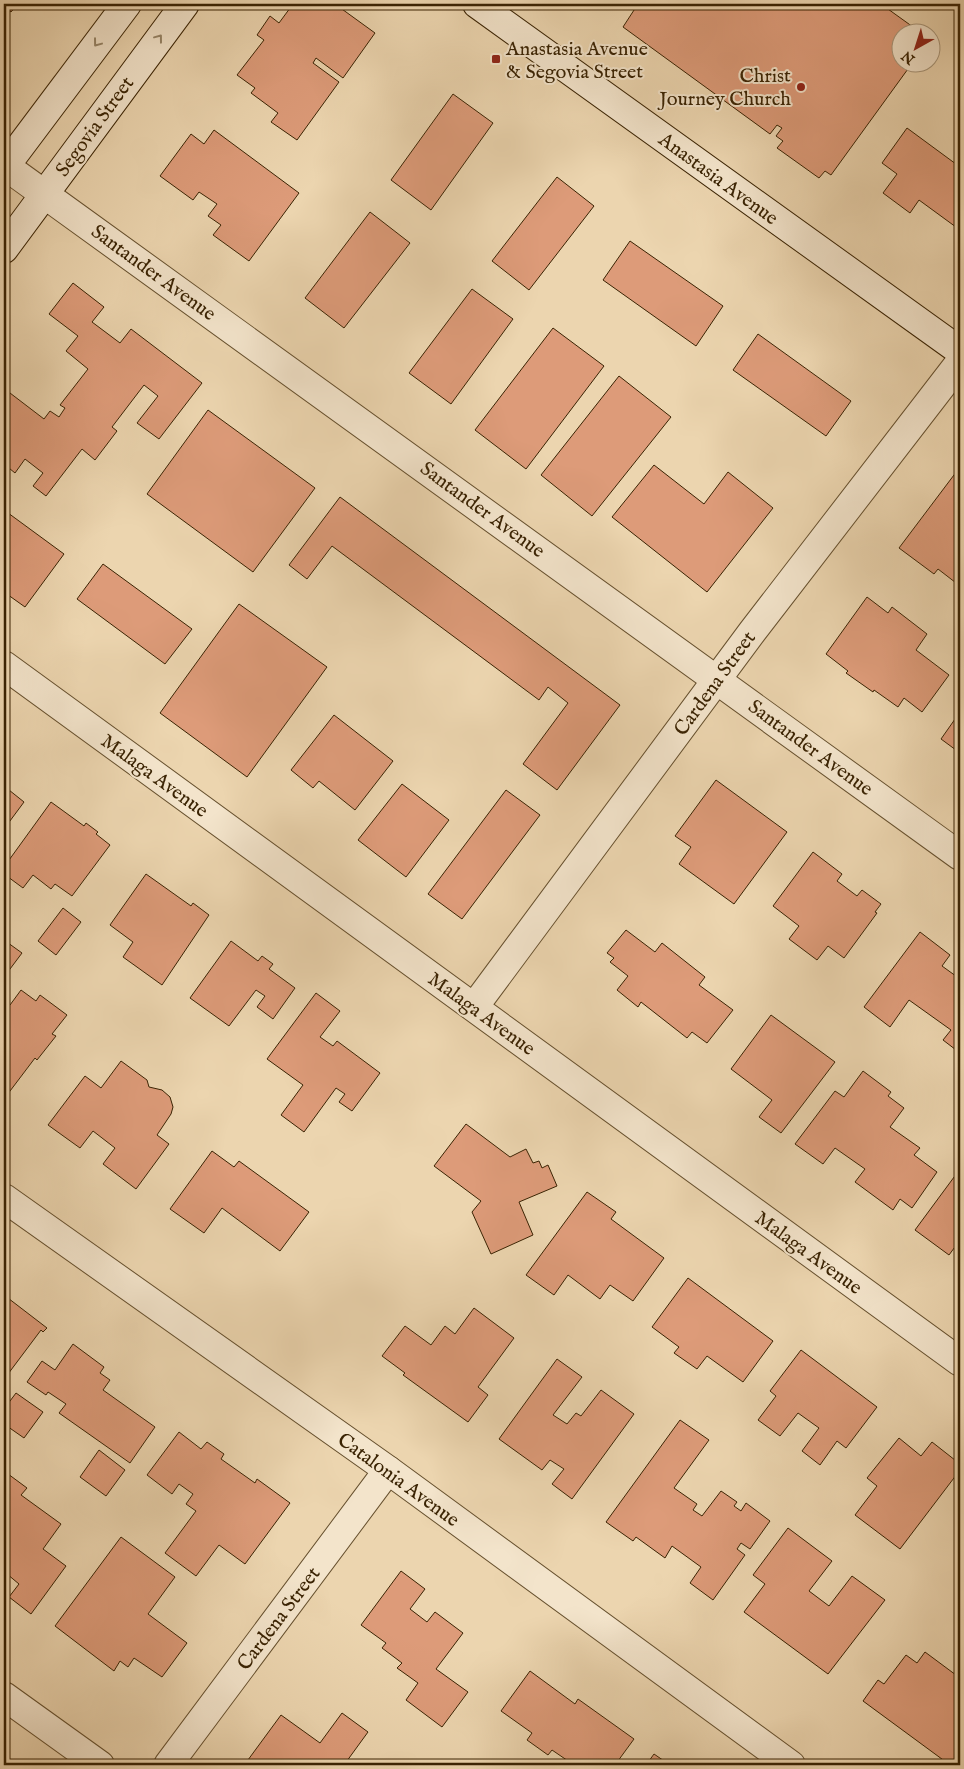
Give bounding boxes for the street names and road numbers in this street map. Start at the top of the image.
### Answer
street label: Segovia Street [50,72,140,182]
street label: Anastasia Avenue [653,127,783,231]
street label: Santander Avenue [86,220,220,327]
street label: Santander Avenue [415,457,549,564]
street label: Cardena Street [669,626,762,741]
street label: Santander Avenue [743,695,877,802]
street label: Malaga Avenue [96,729,213,824]
street label: Malaga Avenue [423,967,540,1062]
street label: Malaga Avenue [750,1206,867,1301]
street label: Catalonia Avenue [332,1428,464,1533]
street label: Cardena Street [232,1562,326,1676]

